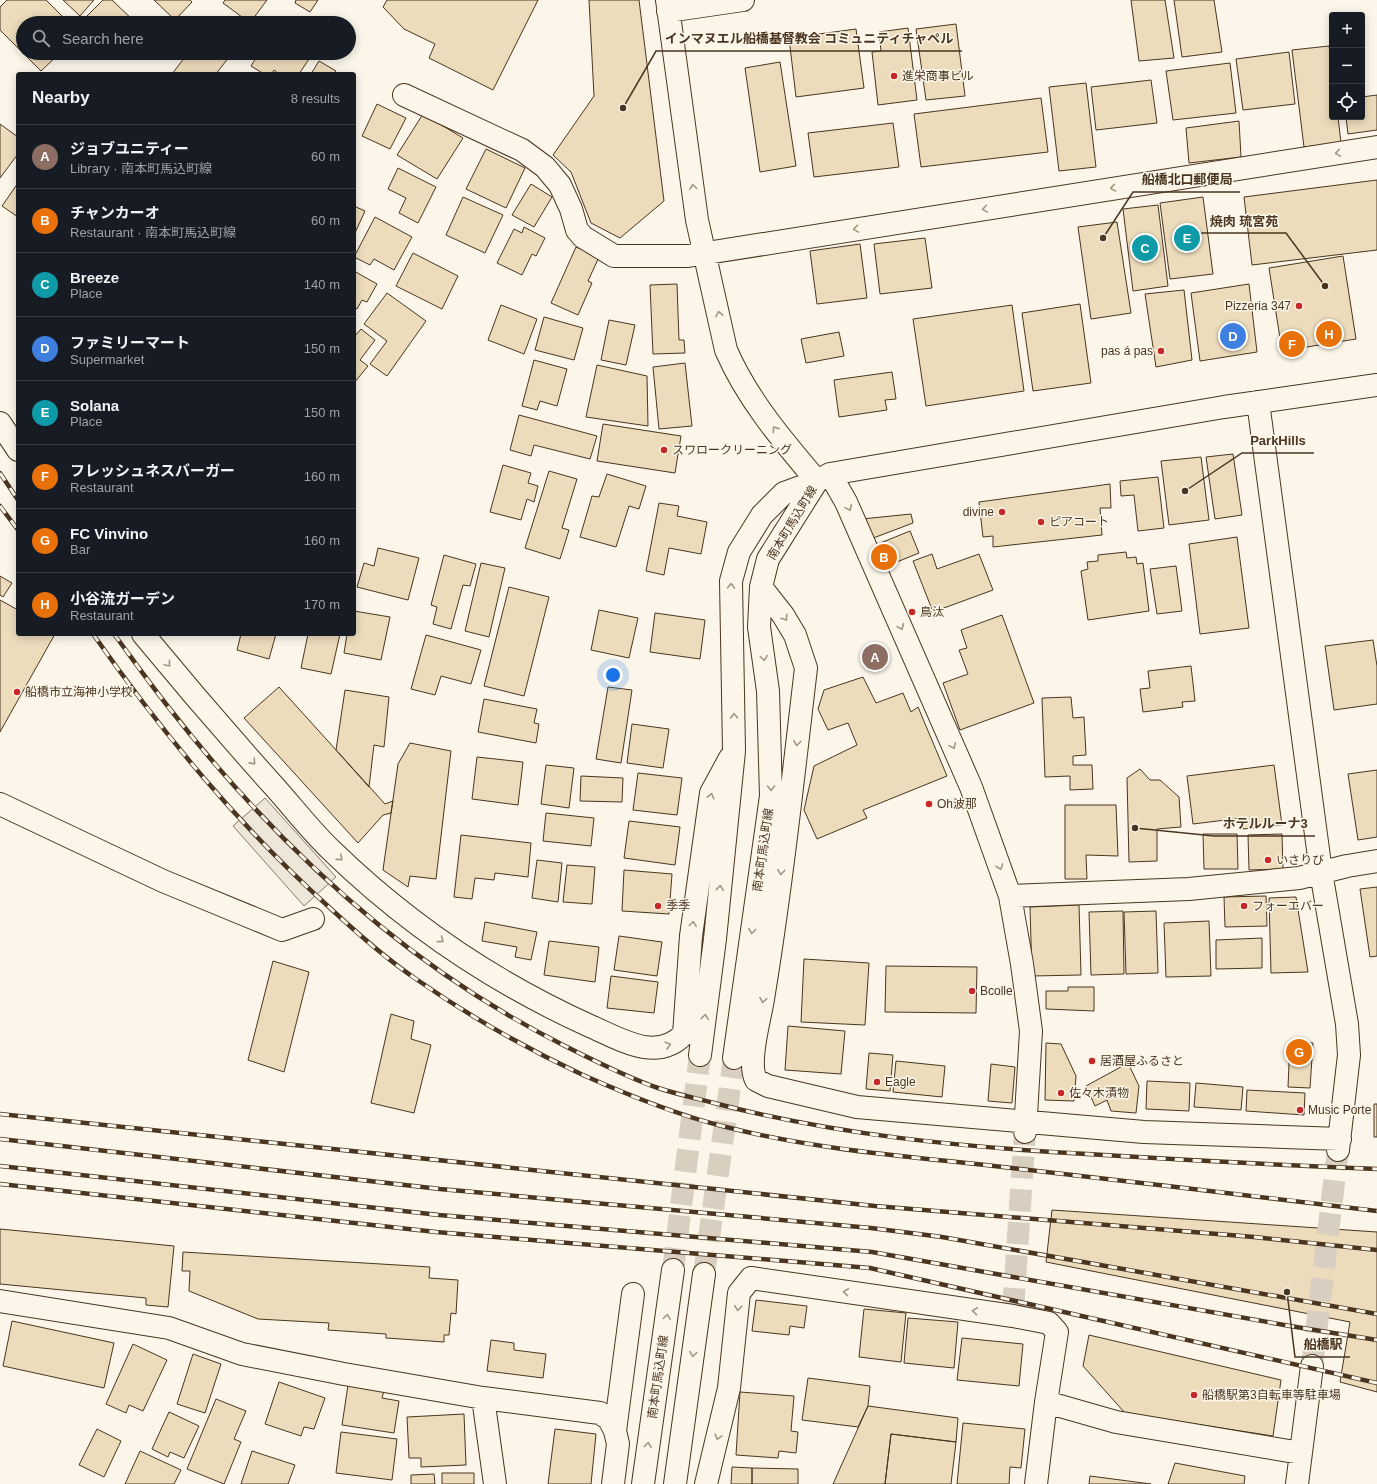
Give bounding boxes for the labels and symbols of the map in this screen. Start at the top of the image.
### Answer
callout: インマヌエル船橋基督教会 コミュニティチャペル [656,26,962,51]
text: インマヌエル船橋基督教会 コミュニティチャペル [665,31,953,46]
place label: 進栄商事ビル [902,69,974,83]
marker: 進栄商事ビル [889,71,899,81]
one-way arrow [1335,148,1342,157]
callout: 船橋北口郵便局 [1133,167,1240,192]
text: 船橋北口郵便局 [1141,172,1233,187]
one-way arrow [1110,183,1116,192]
one-way arrow [689,184,698,190]
one-way arrow [982,204,988,213]
callout: 焼肉 琉宮苑 [1201,208,1286,233]
text: 焼肉 琉宮苑 [1210,214,1278,229]
pin: E [1174,223,1200,253]
one-way arrow [853,224,860,233]
pin: C [1132,233,1158,263]
place label: Pizzeria 347 [1225,299,1291,313]
marker: Pizzeria 347 [1294,301,1304,311]
one-way arrow [715,311,723,317]
pin: H [1316,319,1342,349]
pin: D [1220,321,1246,351]
pin: F [1279,329,1305,359]
place label: pas á pas [1101,344,1153,358]
marker: pas á pas [1156,346,1166,356]
one-way arrow [772,426,780,433]
callout: ParkHills [1242,428,1314,453]
text: ParkHills [1250,433,1306,448]
place label: スワロークリーニング [672,443,792,457]
marker: スワロークリーニング [659,445,669,455]
street label: 南本町馬込町線 [764,483,820,563]
one-way arrow [844,504,852,511]
place label: divine [963,505,994,519]
marker: divine [997,507,1007,517]
place label: ピアコート [1049,515,1109,529]
marker: ピアコート [1036,517,1046,527]
pin: B [871,542,897,572]
one-way arrow [727,583,735,589]
place label: 鳥汰 [920,605,944,619]
marker: 鳥汰 [907,607,917,617]
one-way arrow [780,614,787,621]
one-way arrow [896,623,904,630]
pin: A [862,642,888,672]
one-way arrow [759,655,768,662]
one-way arrow [163,659,170,667]
your location [603,665,623,685]
place label: 船橋市立海神小学校 [25,685,133,699]
marker: 船橋市立海神小学校 [12,687,22,697]
one-way arrow [730,713,738,719]
one-way arrow [793,740,802,746]
one-way arrow [948,742,956,749]
one-way arrow [248,758,255,765]
one-way arrow [767,785,775,791]
one-way arrow [706,792,715,799]
place label: Oh波那 [937,797,977,811]
marker: Oh波那 [924,799,934,809]
street label: 南本町馬込町線 [750,807,776,893]
callout: ホテルルーナ3 [1214,811,1315,836]
text: ホテルルーナ3 [1222,816,1308,831]
place label: いさりび [1276,853,1324,867]
one-way arrow [336,854,343,861]
marker: いさりび [1263,855,1273,865]
one-way arrow [995,864,1003,871]
one-way arrow [777,869,786,875]
one-way arrow [716,885,725,891]
place label: 季季 [666,899,690,913]
place label: フォーエバー [1252,899,1324,913]
marker: 季季 [653,901,663,911]
marker: フォーエバー [1239,901,1249,911]
one-way arrow [688,921,697,927]
one-way arrow [748,928,757,934]
one-way arrow [437,935,444,942]
place label: Bcolle [980,984,1013,998]
marker: Bcolle [967,986,977,996]
one-way arrow [759,997,768,1003]
one-way arrow [700,1014,709,1020]
pin: G [1286,1037,1312,1067]
one-way arrow [664,1041,671,1050]
place label: 居酒屋ふるさと [1100,1054,1184,1068]
marker: 居酒屋ふるさと [1087,1056,1097,1066]
place label: Eagle [885,1075,916,1089]
marker: Eagle [872,1077,882,1087]
place label: 佐々木漬物 [1069,1086,1129,1100]
marker: 佐々木漬物 [1056,1088,1066,1098]
place label: Music Porte [1308,1103,1372,1117]
marker: Music Porte [1295,1105,1305,1115]
one-way arrow [843,1288,849,1297]
one-way arrow [734,1305,743,1311]
one-way arrow [972,1307,978,1316]
one-way arrow [662,1314,671,1320]
callout: 船橋駅 [1295,1332,1350,1357]
street label: 南本町馬込町線 [645,1334,671,1420]
text: 船橋駅 [1303,1337,1343,1352]
one-way arrow [689,1351,698,1357]
place label: 船橋駅第3自転車等駐車場 [1202,1388,1341,1402]
marker: 船橋駅第3自転車等駐車場 [1189,1390,1199,1400]
one-way arrow [714,1433,723,1440]
one-way arrow [643,1442,652,1448]

